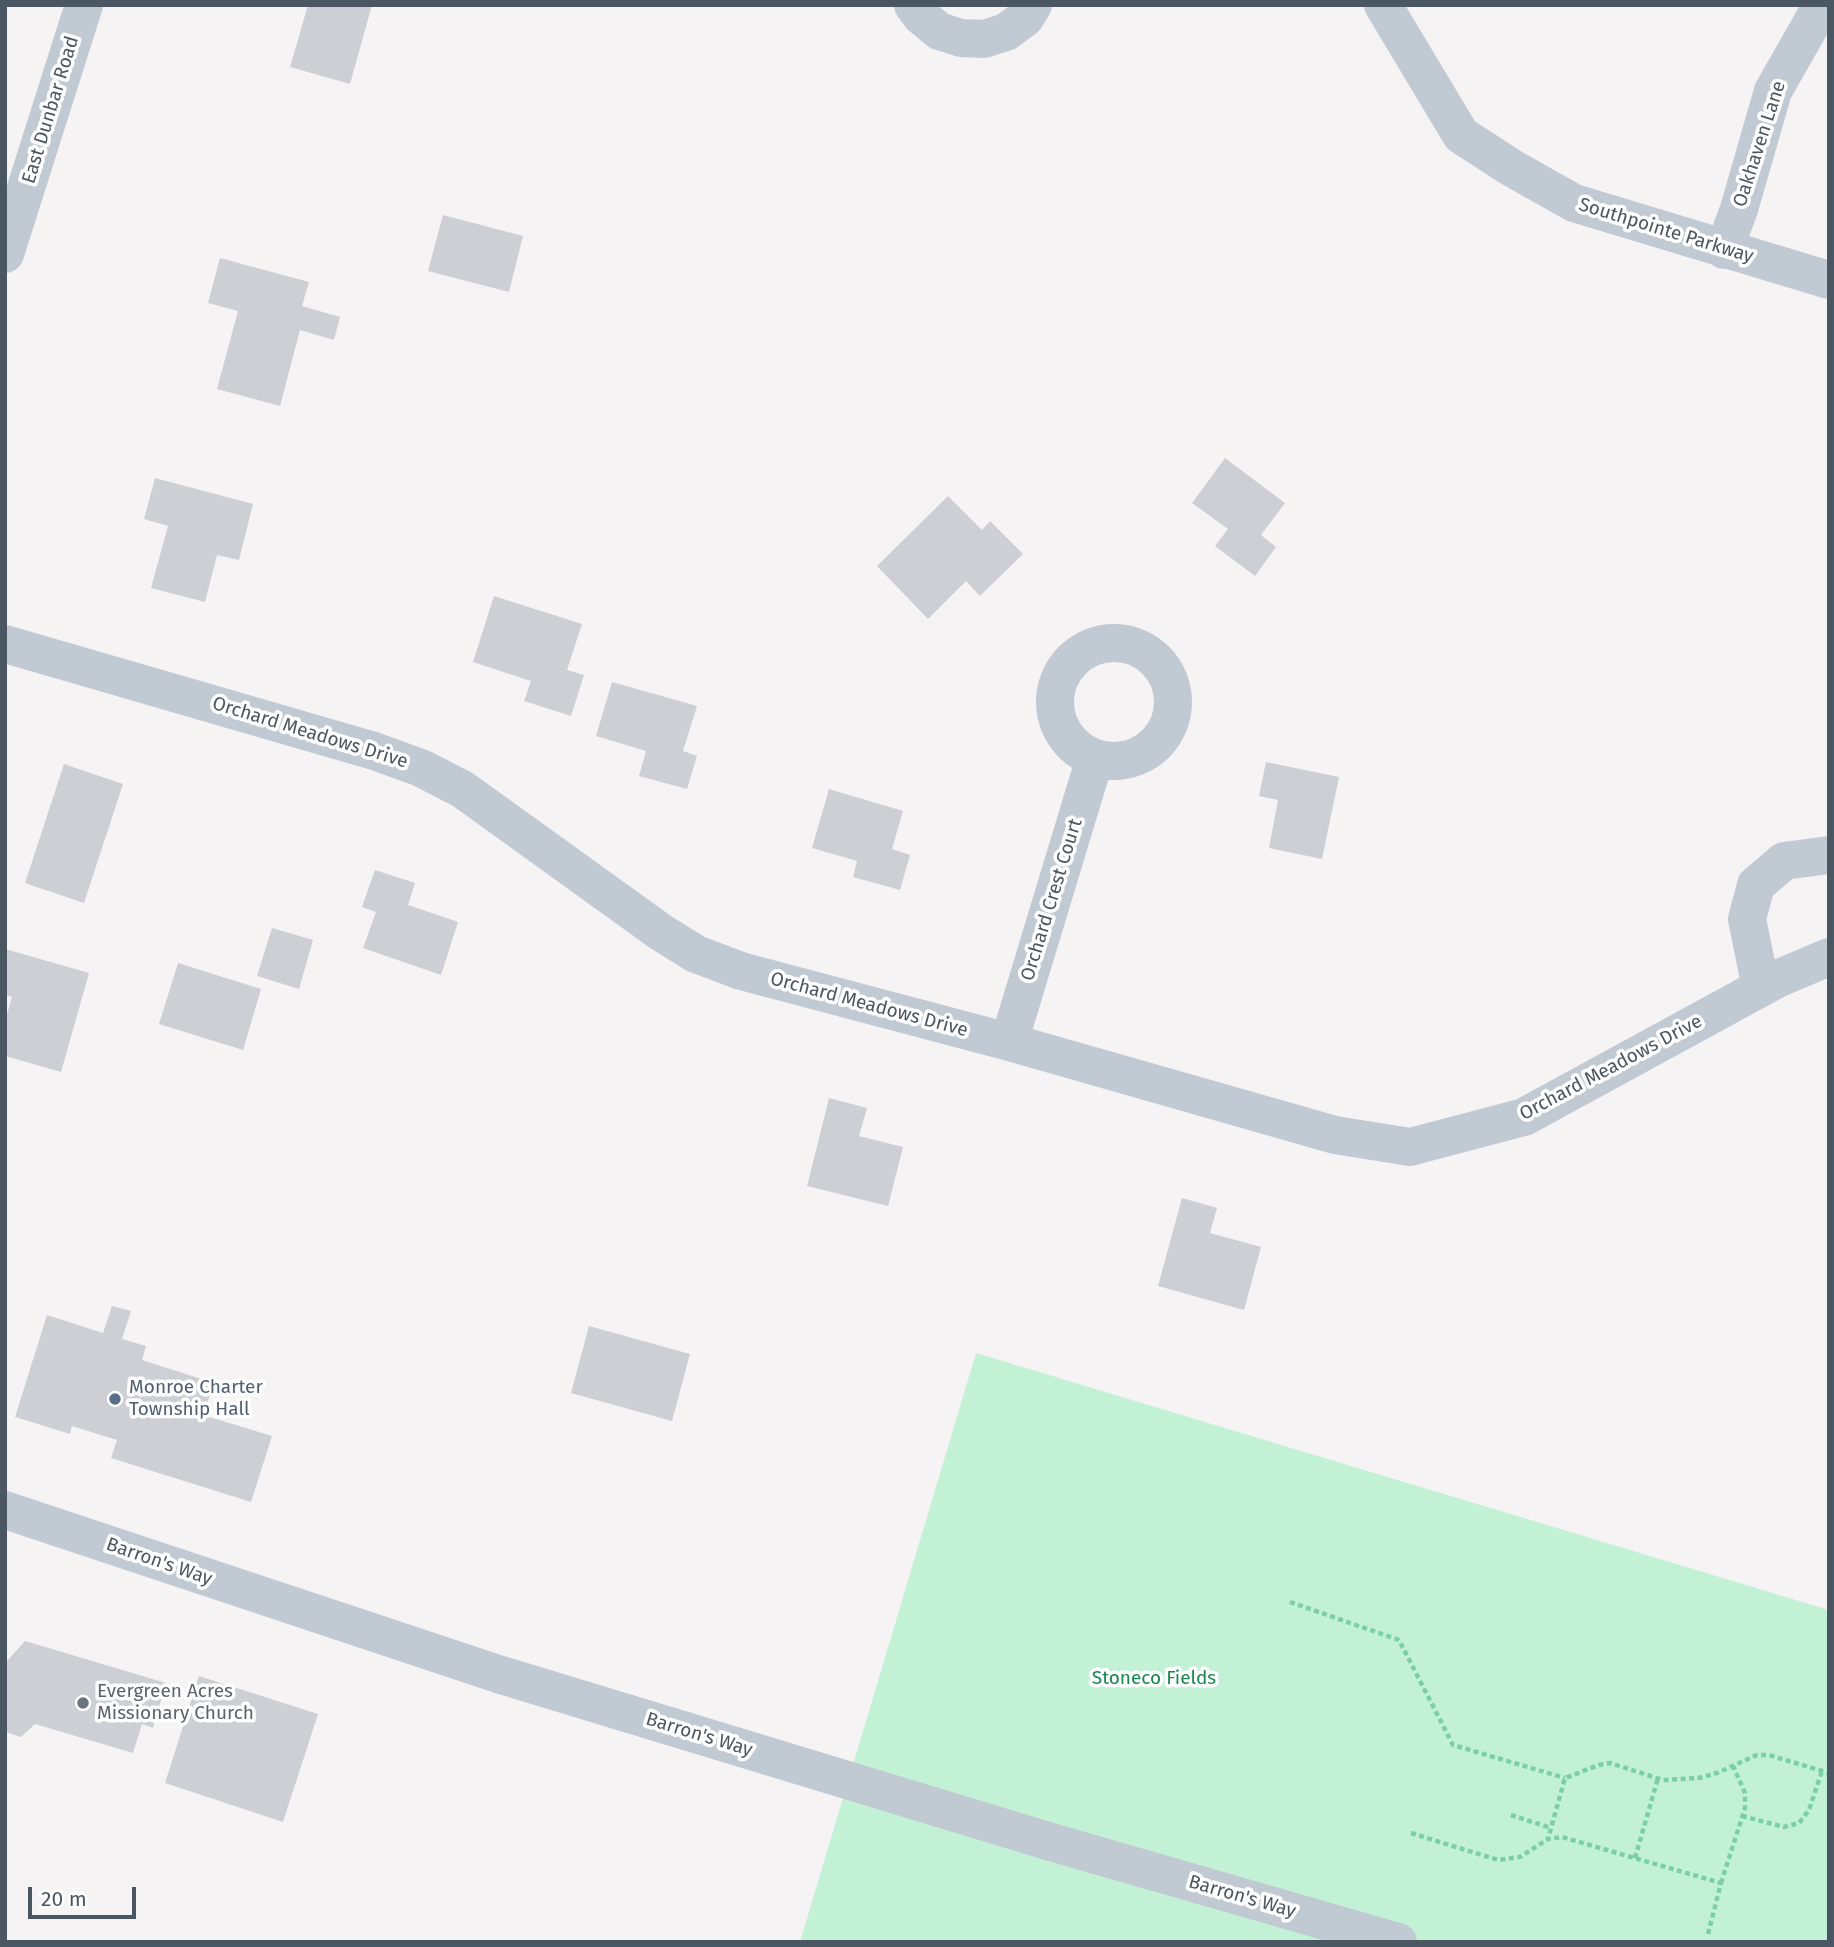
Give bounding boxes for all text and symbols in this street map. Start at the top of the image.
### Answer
street label: East Dunbar Road [18,34,84,186]
street label: Oakhaven Lane [1729,78,1791,210]
street label: Southpointe Parkway [1576,194,1756,268]
street label: Orchard Meadows Drive [209,692,411,774]
street label: Orchard Crest Court [1016,816,1088,984]
street label: Orchard Meadows Drive [768,968,970,1042]
street label: Orchard Meadows Drive [1516,1010,1706,1126]
place label: Monroe Charter Township Hall [129,1377,263,1421]
marker: Monroe Charter Township Hall [107,1391,123,1407]
street label: Barron's Way [103,1533,215,1591]
park label: Stoneco Fields [1092,1668,1216,1690]
place label: Evergreen Acres Missionary Church [97,1681,254,1725]
marker: Evergreen Acres Missionary Church [75,1695,91,1711]
street label: Barron's Way [643,1708,755,1762]
street label: Barron's Way [1186,1871,1298,1923]
scale bar [32,1874,140,1918]
text: 20 m [41,1886,87,1912]

